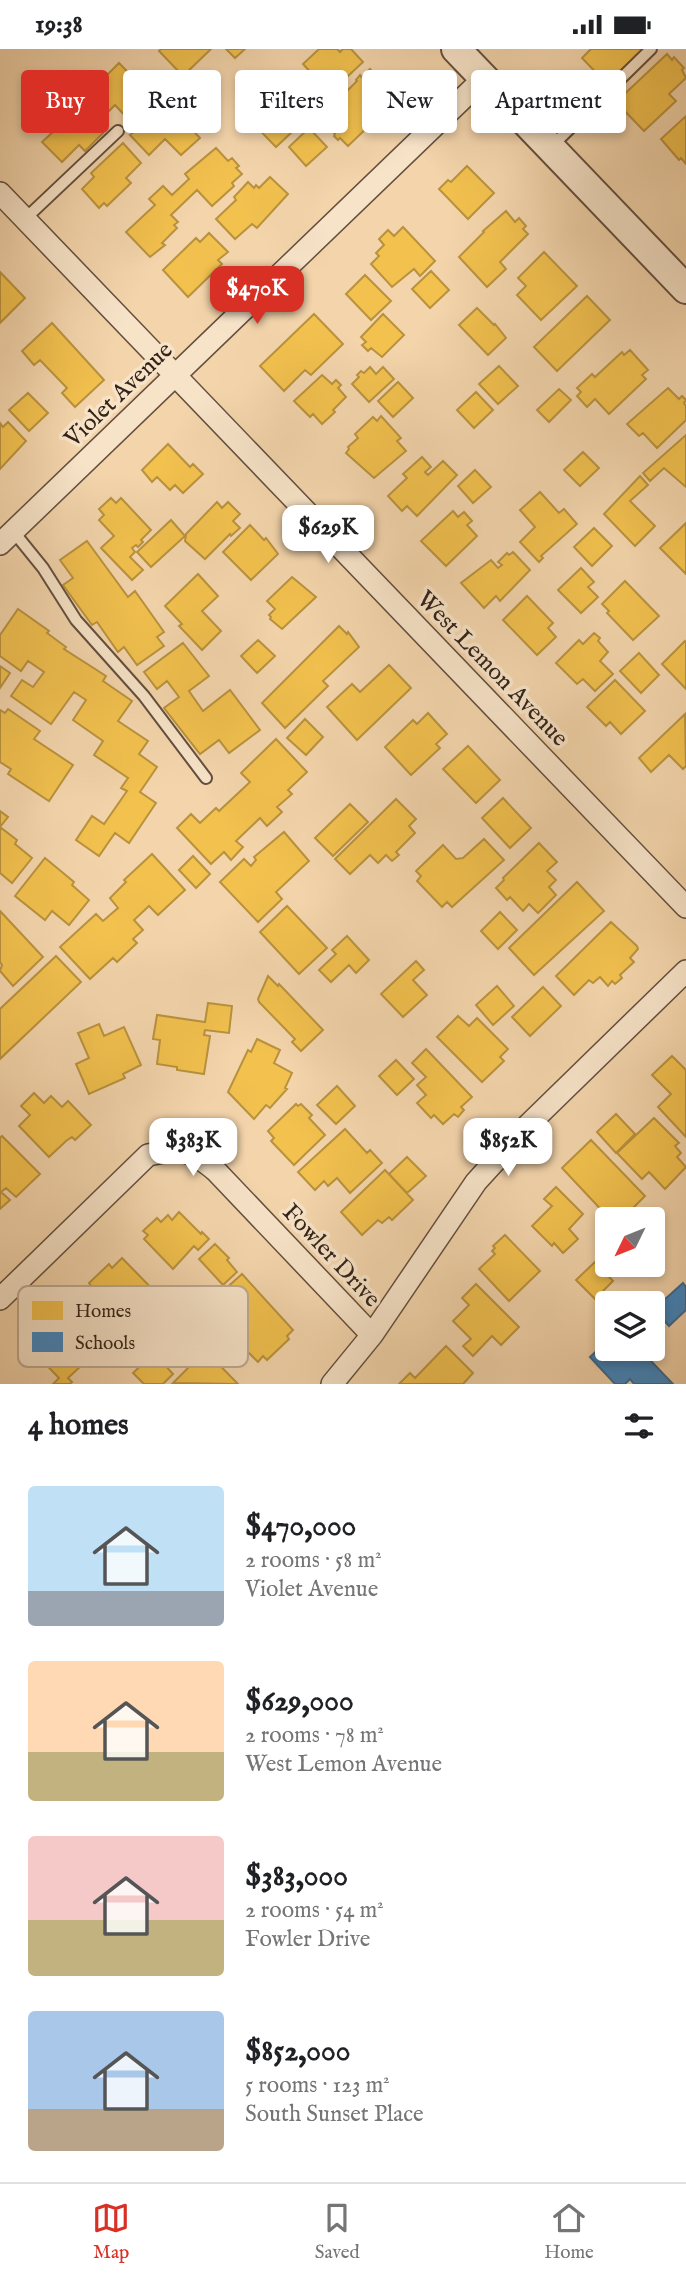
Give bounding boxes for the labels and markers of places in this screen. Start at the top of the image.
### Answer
pin: $470K [208,267,306,326]
pin: $629K [279,505,377,565]
pin: $383K [144,1119,242,1178]
pin: $852K [459,1119,557,1178]

